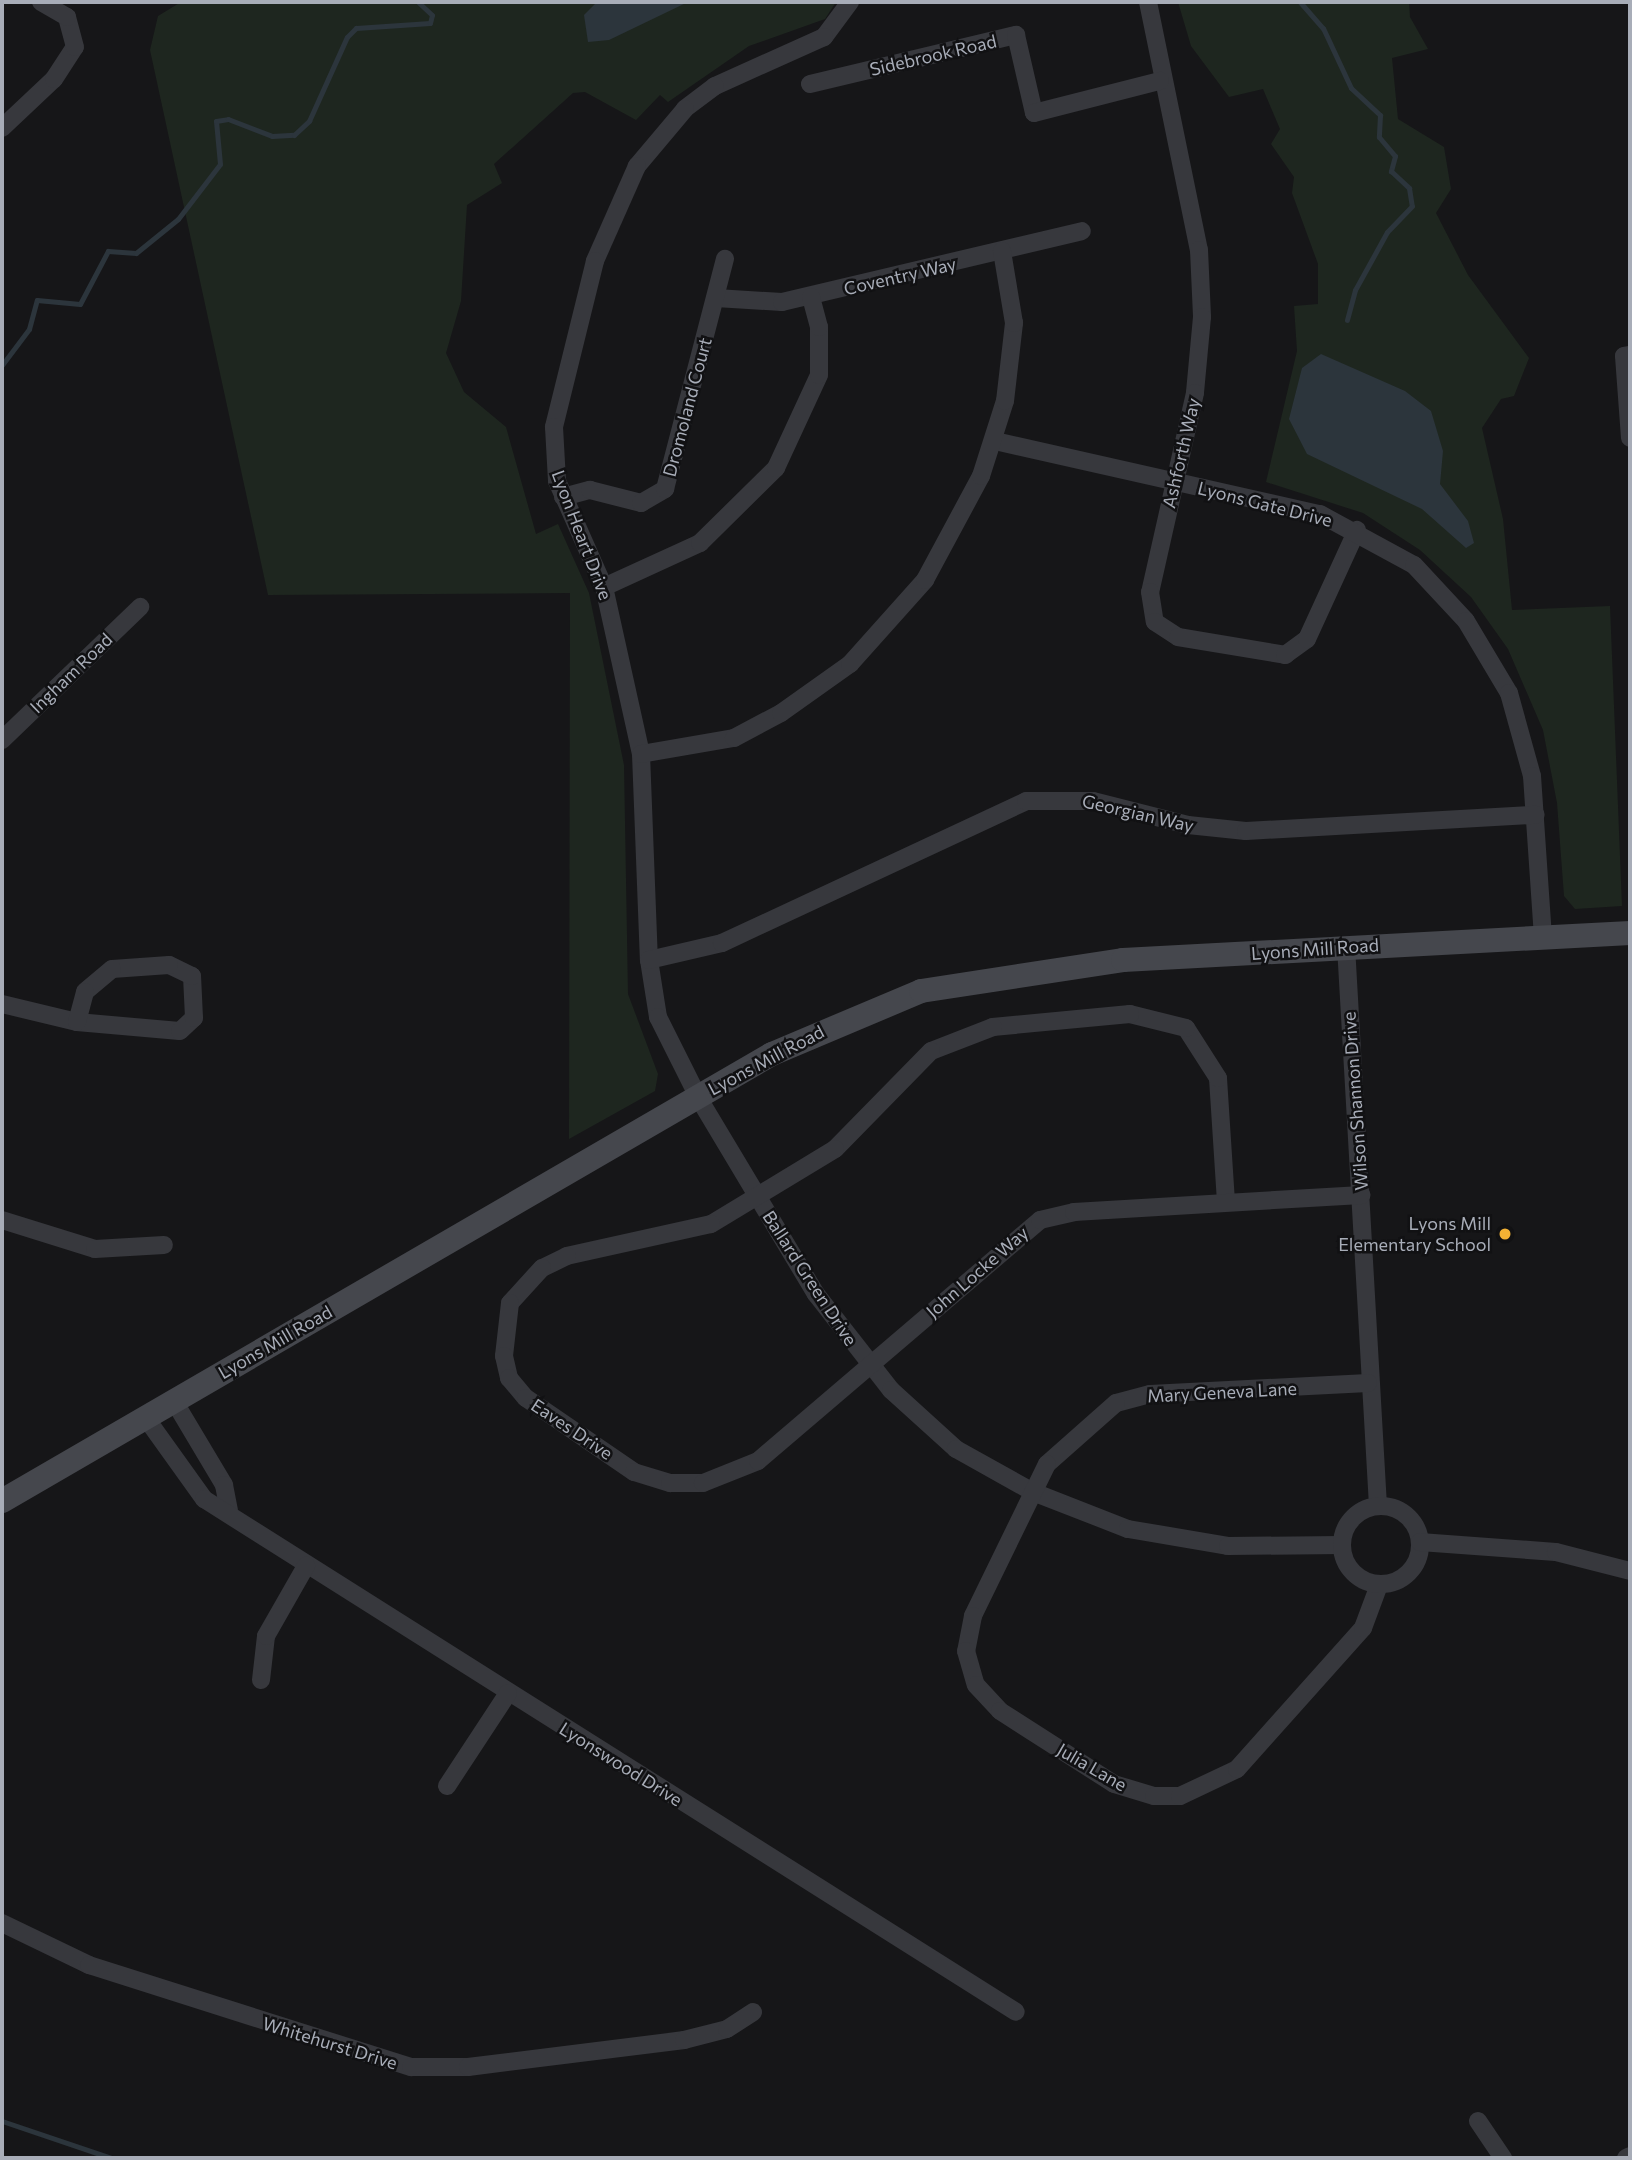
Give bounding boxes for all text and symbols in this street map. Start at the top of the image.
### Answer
street label: Sidebrook Road [868,30,998,80]
street label: Coventry Way [842,253,958,299]
street label: Dromoland Court [658,335,716,479]
street label: Ashforth Way [1158,396,1204,510]
street label: Lyon Heart Drive [547,467,617,603]
street label: Lyons Gate Drive [1196,477,1334,531]
street label: Ingham Road [25,628,117,718]
street label: Georgian Way [1080,790,1196,836]
street label: Lyons Mill Road [1250,934,1380,964]
street label: Wilson Shannon Drive [1338,1011,1372,1191]
street label: Lyons Mill Road [704,1020,828,1100]
street label: Ballard Green Drive [758,1206,862,1350]
place label: Lyons Mill Elementary School [1338,1213,1491,1256]
street label: John Locke Way [922,1222,1032,1322]
marker: Lyons Mill Elementary School [1497,1226,1513,1242]
street label: Lyons Mill Road [214,1301,336,1383]
street label: Mary Geneva Lane [1146,1377,1298,1407]
street label: Eaves Drive [527,1394,617,1464]
street label: Lyonswood Drive [556,1718,686,1810]
street label: Julia Lane [1053,1738,1131,1796]
street label: Whitehurst Drive [260,2012,400,2074]

